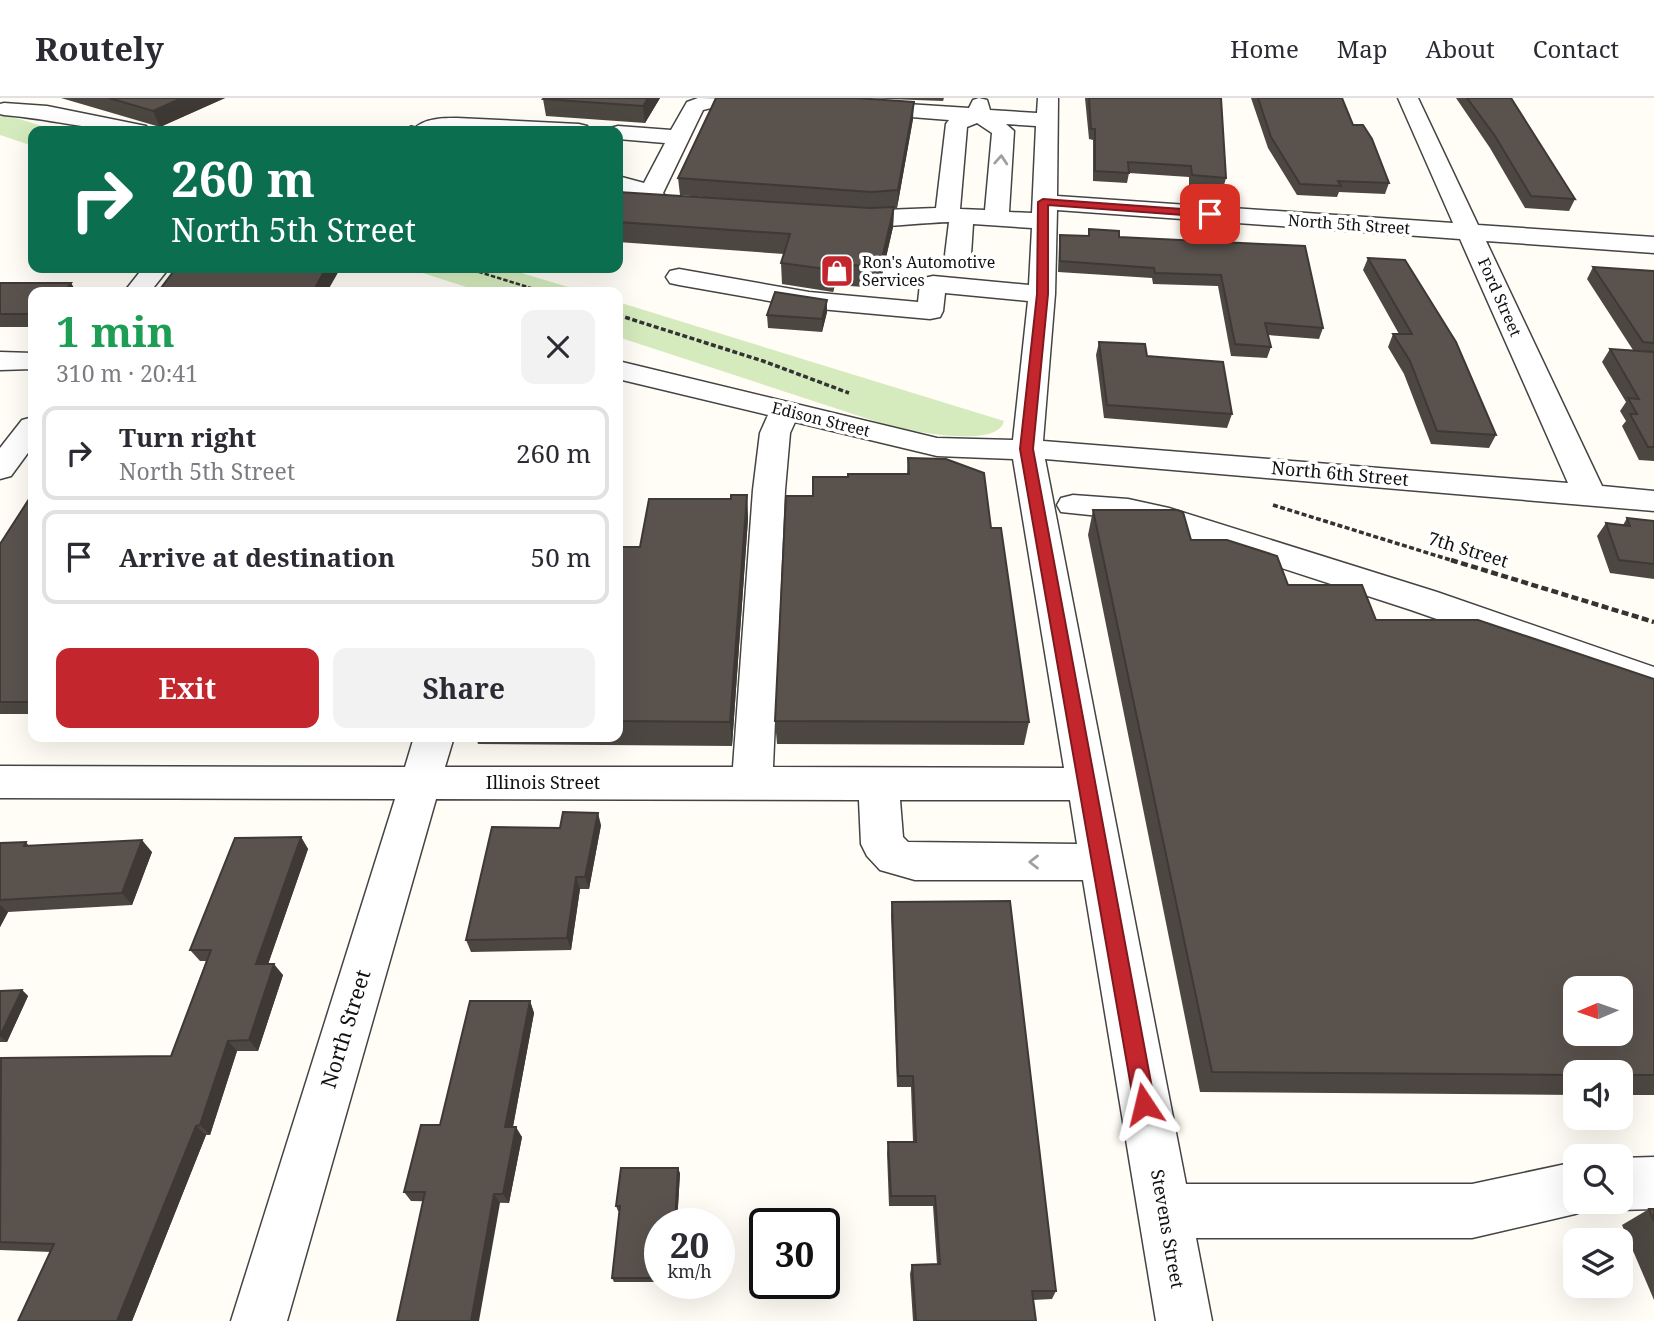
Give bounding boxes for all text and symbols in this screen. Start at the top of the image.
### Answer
text: Routely [35,26,164,71]
text: Home [1230,32,1299,65]
text: Map [1337,32,1388,65]
text: About [1426,32,1495,65]
text: Contact [1533,32,1619,65]
text: 260 m [171,145,315,211]
icon: right [56,154,147,245]
one-way arrow [993,154,1008,165]
pin [1180,184,1240,244]
icon: arrive [1191,195,1229,233]
text: North 5th Street [171,208,416,251]
street label: North 5th Street [1287,209,1411,239]
place label: Ron's Automotive Services [862,251,995,291]
shop icon: Ron's Automotive Services [818,252,856,290]
street label: Ford Street [1473,254,1527,340]
text: 1 min [56,302,175,359]
button: close [521,310,595,384]
text: 310 m · 20:41 [56,357,198,389]
street label: Edison Street [770,396,873,442]
text: Turn right [119,419,256,455]
icon: right [60,434,98,472]
text: 260 m [516,435,591,471]
text: North 5th Street [119,455,295,487]
street label: North 6th Street [1270,455,1410,491]
street label: 7th Street [1425,525,1511,573]
icon: arrive [60,538,98,576]
text: Arrive at destination [119,539,395,575]
text: 50 m [531,539,591,575]
button: Exit [56,648,319,728]
button: Share [333,648,595,728]
street label: Illinois Street [486,770,600,794]
one-way arrow [1028,854,1038,870]
street label: North Street [314,966,376,1092]
north arrow [1563,976,1633,1046]
map controls [1563,976,1633,1298]
button: sound [1563,1060,1633,1130]
position arrow [1107,1067,1181,1141]
button: search [1563,1144,1633,1214]
street label: Stevens Street [1146,1167,1190,1290]
speed limit sign: 30 [749,1208,840,1299]
text: 20 [670,1221,709,1268]
button: layers [1563,1228,1633,1298]
text: km/h [667,1259,712,1283]

